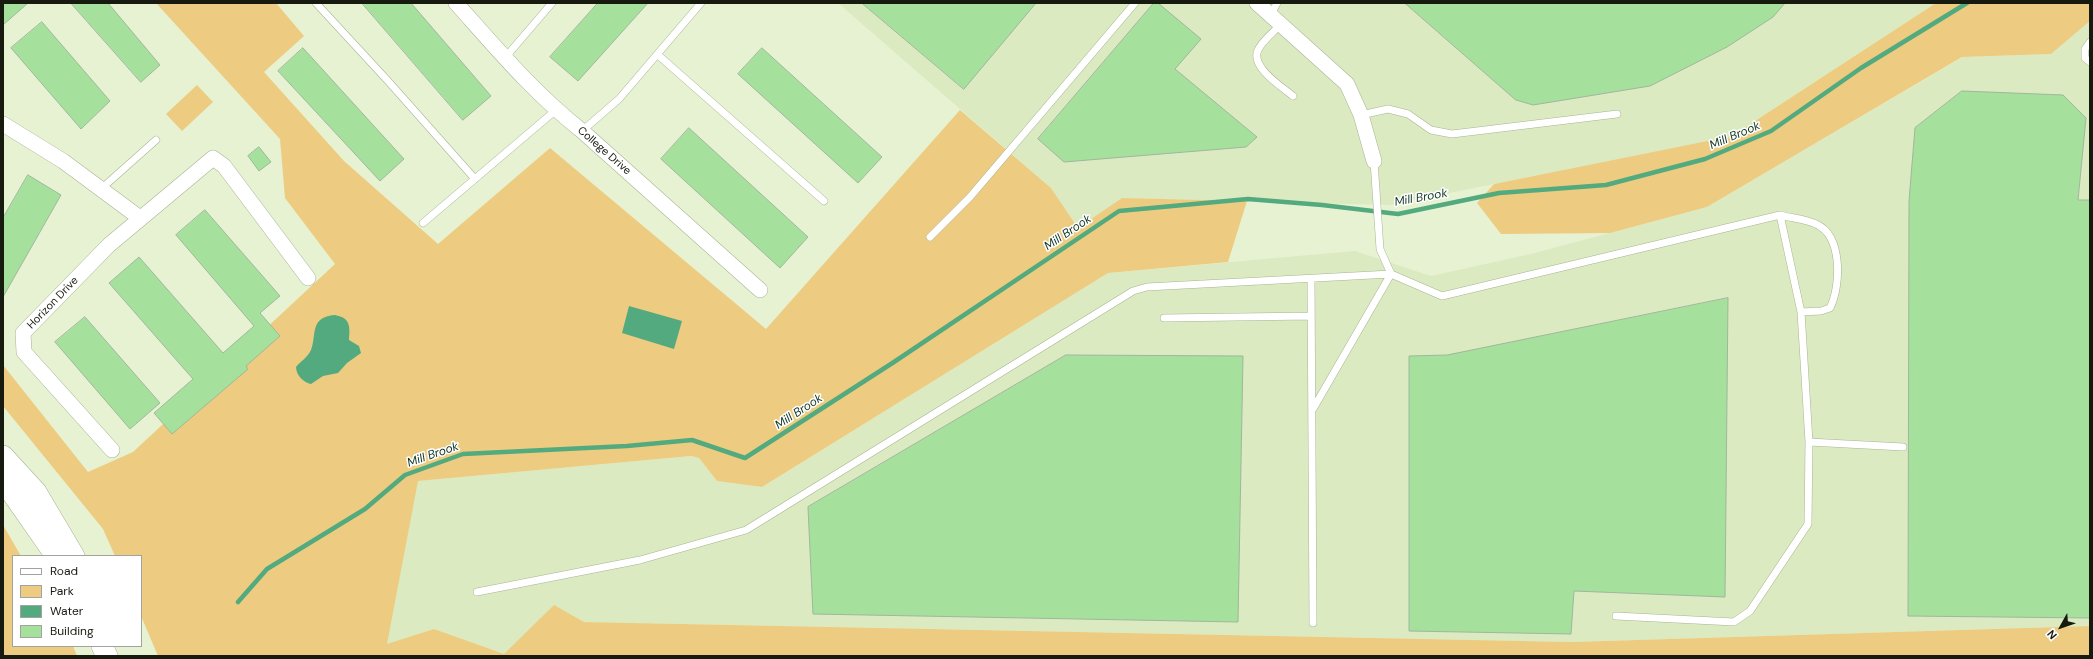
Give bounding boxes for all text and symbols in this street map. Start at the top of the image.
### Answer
water label: Mill Brook [1707,119,1763,153]
street label: College Drive [575,124,633,178]
water label: Mill Brook [1393,186,1449,210]
water label: Mill Brook [1042,212,1094,254]
street label: Horizon Drive [25,274,81,332]
water label: Mill Brook [773,391,825,433]
water label: Mill Brook [405,439,461,471]
legend [12,555,142,647]
text: Road [50,563,78,579]
text: Park [50,583,74,599]
text: Water [50,603,83,619]
north arrow [2041,607,2081,647]
text: Building [50,623,94,639]
text: N [2044,627,2060,642]

